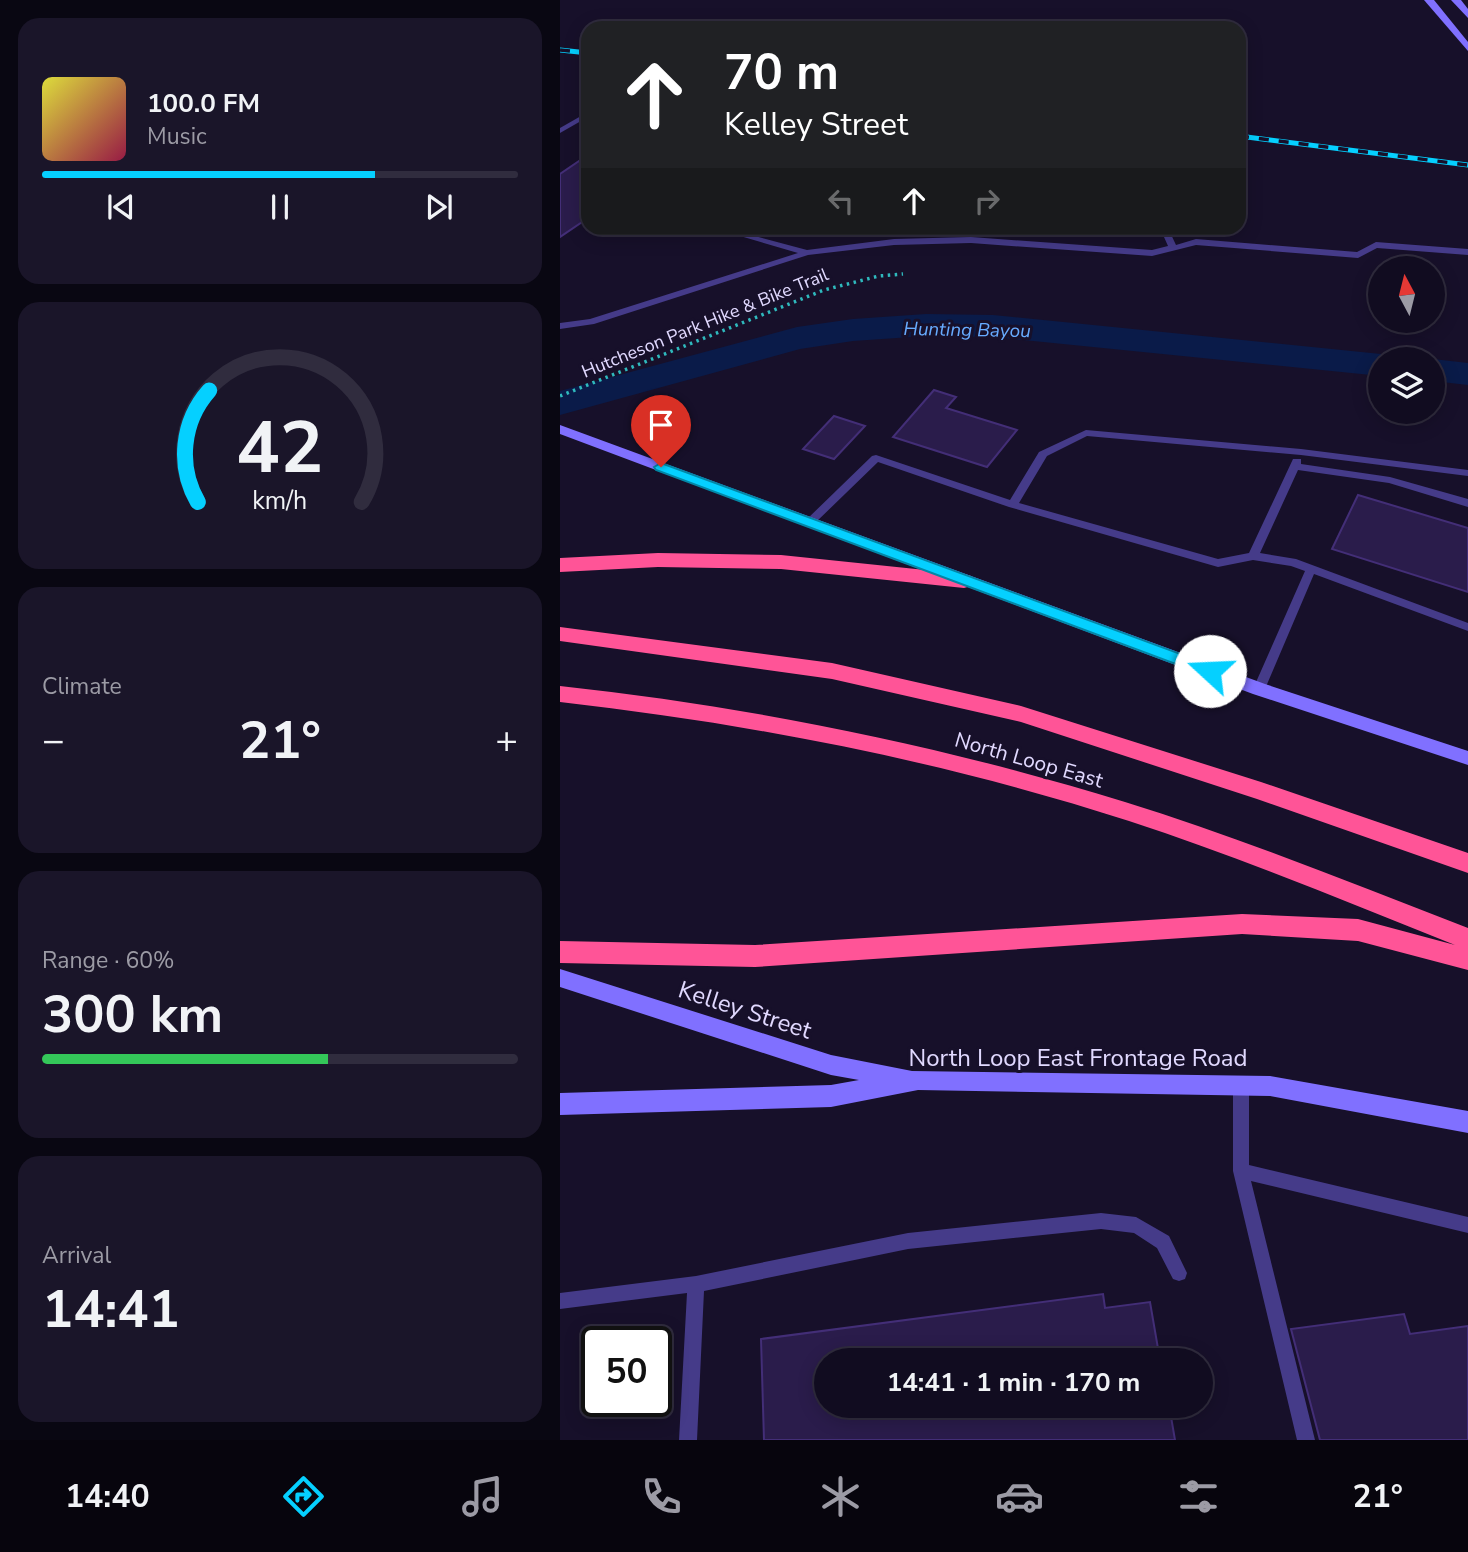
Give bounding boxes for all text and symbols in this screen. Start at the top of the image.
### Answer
text: 70 m [724,39,839,106]
icon: ahead [609,49,700,140]
text: 100.0 FM [147,86,260,121]
text: Kelley Street [724,103,908,146]
text: Music [147,121,207,152]
icon: left [822,182,860,220]
icon: ahead [895,182,933,220]
icon: right [968,182,1006,220]
icon: previous [102,188,140,226]
icon: pause [261,188,299,226]
icon: next [420,188,458,226]
north arrow [1368,256,1446,332]
map controls [1368,256,1445,424]
street label: Hutcheson Park Hike & Bike Trail [578,262,833,384]
water label: Hunting Bayou [903,316,1031,344]
button: layers [1368,347,1445,424]
pin [631,395,691,467]
text: 42 [236,398,324,498]
icon: arrive [642,406,680,444]
text: km/h [252,483,308,517]
position arrow [1173,634,1247,708]
text: Climate [42,671,122,702]
text: 21° [239,705,321,776]
text: − [42,715,65,766]
text: + [495,715,518,766]
street label: North Loop East [952,725,1107,795]
text: Range · 60% [42,945,174,976]
street label: Kelley Street [674,973,816,1047]
text: 300 km [42,979,223,1050]
street label: North Loop East Frontage Road [908,1042,1248,1074]
text: Arrival [42,1240,111,1271]
text: 14:41 [42,1274,180,1345]
speed limit sign: 50 [581,1326,672,1417]
text: 14:41 · 1 min · 170 m [887,1365,1140,1400]
icon: directions [279,1472,328,1521]
icon: music [458,1472,507,1521]
icon: phone [637,1472,686,1521]
icon: climate [816,1472,865,1521]
icon: car [995,1472,1044,1521]
icon: filters [1174,1472,1223,1521]
text: 14:40 [65,1475,150,1518]
text: 21° [1352,1475,1403,1518]

